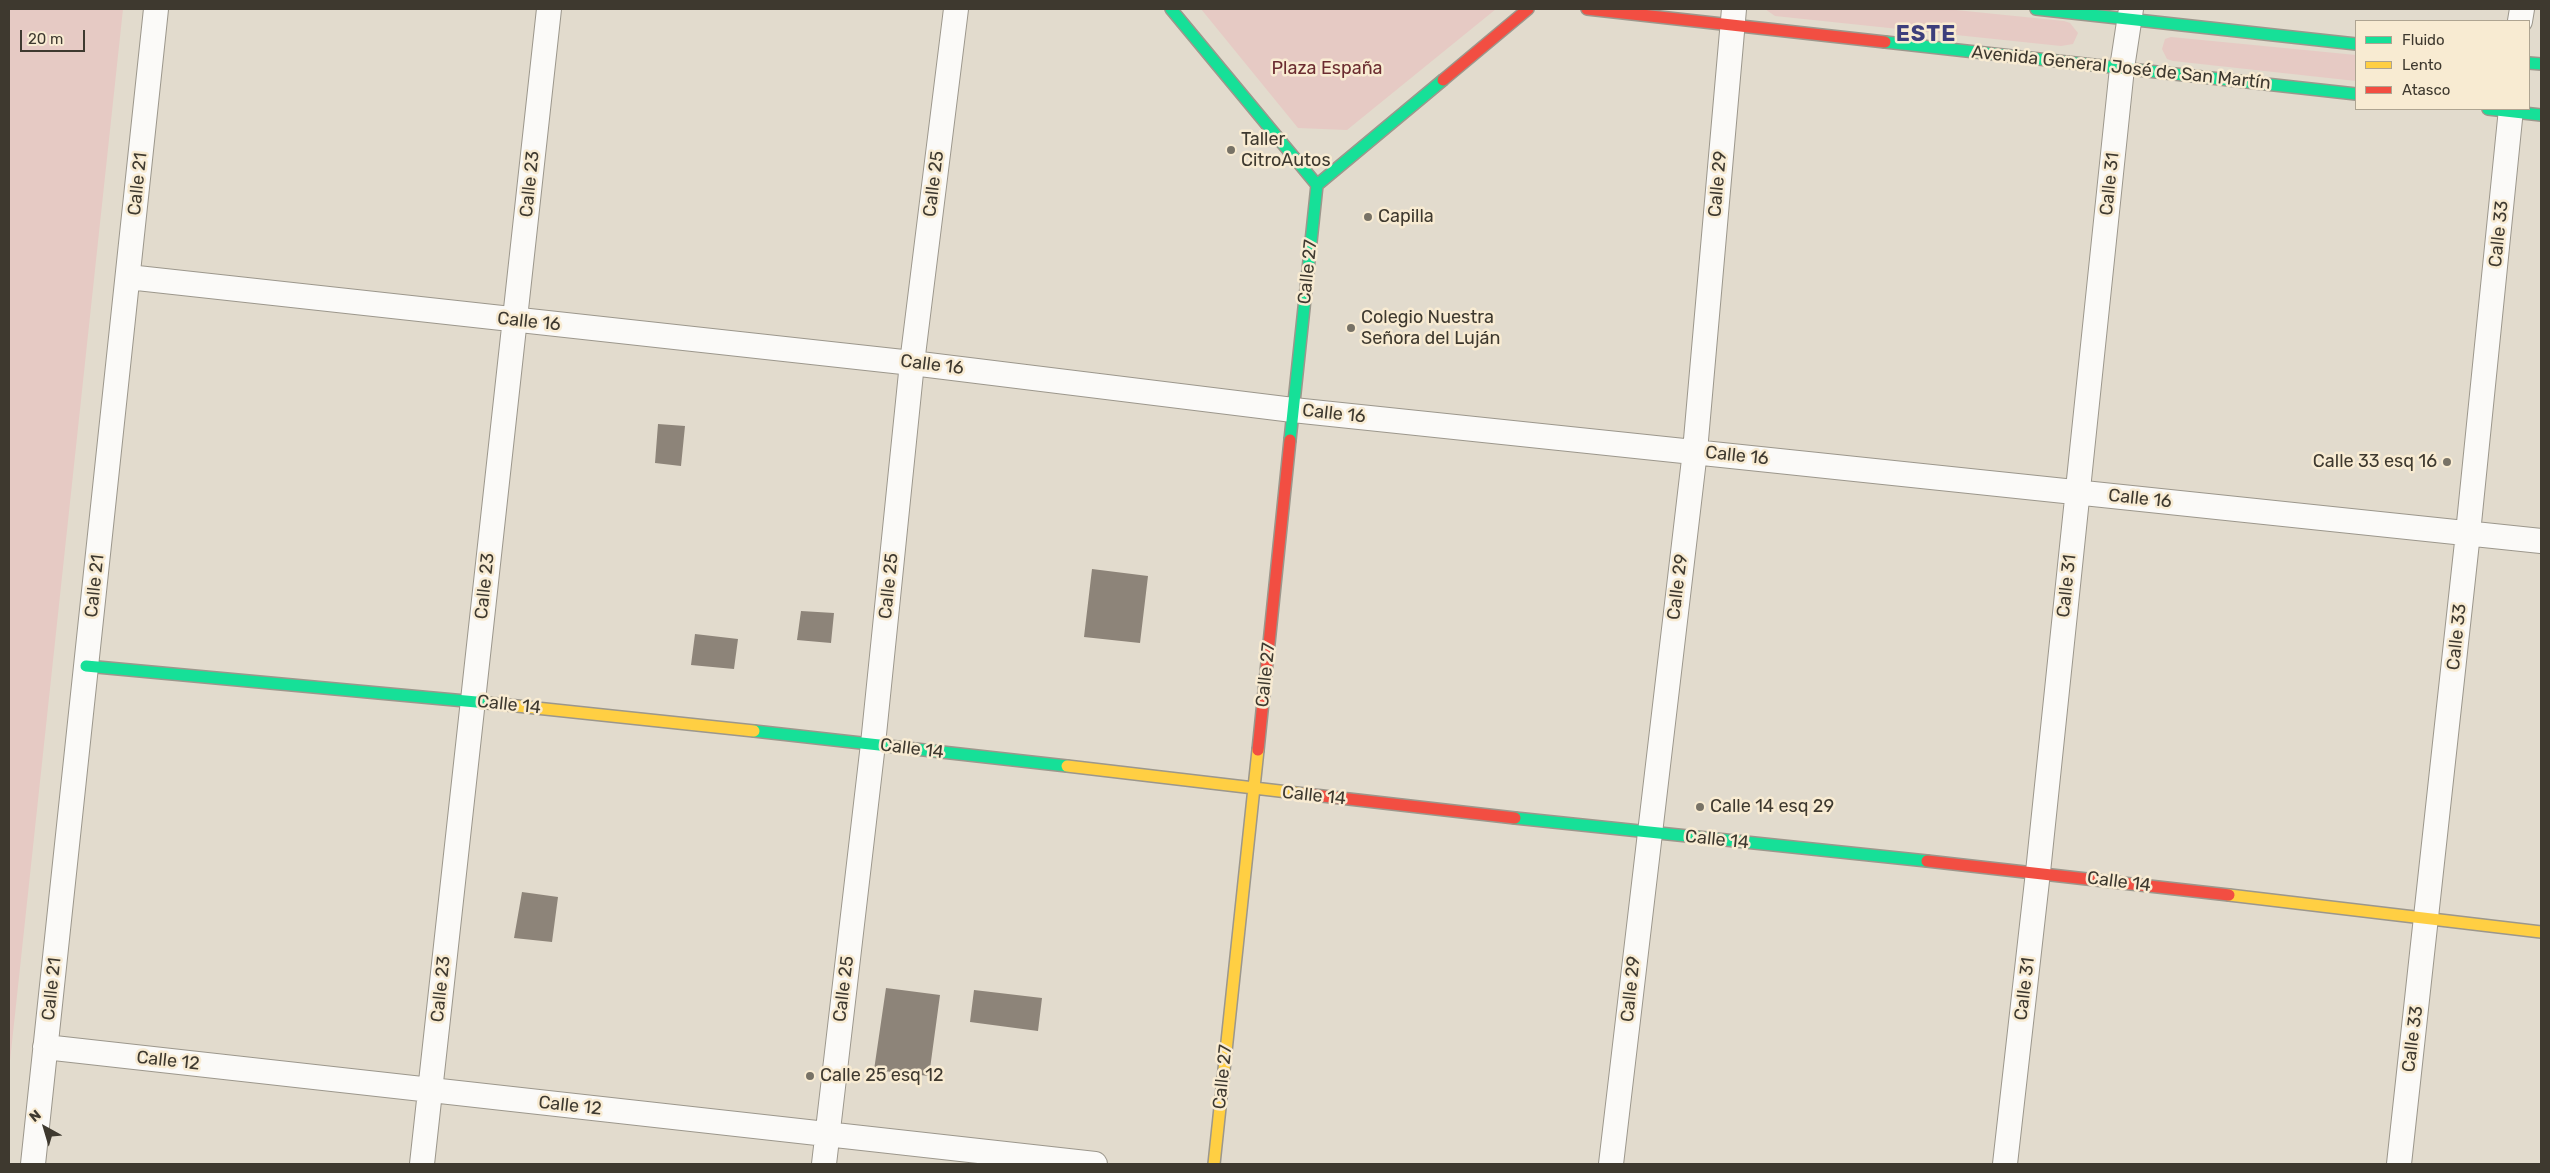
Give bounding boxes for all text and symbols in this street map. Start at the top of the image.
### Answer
scale bar [22,20,88,52]
legend [2355,20,2530,110]
district label: ESTE [1895,22,1957,48]
text: 20 m [28,30,63,48]
text: Fluido [2402,31,2445,49]
street label: Avenida General José de San Martín [1970,42,2272,94]
text: Lento [2402,56,2442,74]
park label: Plaza España [1272,58,1382,80]
text: Atasco [2402,81,2450,99]
place label: Taller CitroAutos [1241,129,1331,172]
marker: Taller CitroAutos [1225,144,1237,156]
street label: Calle 23 [516,150,544,218]
street label: Calle 25 [919,150,949,218]
street label: Calle 29 [1704,150,1732,218]
street label: Calle 21 [124,151,152,217]
street label: Calle 31 [2096,151,2124,217]
street label: Calle 33 [2485,200,2513,268]
place label: Capilla [1378,206,1434,228]
marker: Capilla [1362,211,1374,223]
street label: Calle 27 [1294,239,1322,305]
place label: Colegio Nuestra Señora del Luján [1361,307,1500,350]
street label: Calle 16 [496,308,562,336]
marker: Colegio Nuestra Señora del Luján [1345,322,1357,334]
street label: Calle 16 [899,350,965,380]
street label: Calle 16 [1301,400,1367,428]
street label: Calle 16 [1704,442,1770,470]
place label: Calle 33 esq 16 [2313,451,2437,473]
marker: Calle 33 esq 16 [2441,456,2453,468]
street label: Calle 16 [2107,485,2173,513]
street label: Calle 23 [471,552,499,620]
street label: Calle 25 [875,552,903,620]
street label: Calle 21 [81,553,109,619]
street label: Calle 29 [1663,553,1693,621]
street label: Calle 31 [2053,553,2081,619]
street label: Calle 33 [2443,603,2471,671]
street label: Calle 27 [1252,642,1280,708]
street label: Calle 14 [476,691,542,719]
street label: Calle 14 [879,734,945,764]
street label: Calle 14 [1281,782,1347,810]
place label: Calle 14 esq 29 [1710,796,1834,818]
marker: Calle 14 esq 29 [1694,801,1706,813]
street label: Calle 14 [1684,826,1750,854]
street label: Calle 14 [2086,867,2152,897]
street label: Calle 23 [427,955,455,1023]
street label: Calle 25 [829,955,859,1023]
street label: Calle 29 [1617,955,1645,1023]
street label: Calle 21 [38,956,66,1022]
street label: Calle 31 [2010,956,2040,1022]
street label: Calle 33 [2398,1005,2428,1073]
street label: Calle 27 [1209,1044,1237,1110]
street label: Calle 12 [135,1047,201,1075]
place label: Calle 25 esq 12 [820,1065,943,1087]
marker: Calle 25 esq 12 [804,1070,816,1082]
street label: Calle 12 [537,1092,603,1120]
north arrow [20,1103,70,1153]
text: N [26,1106,45,1126]

